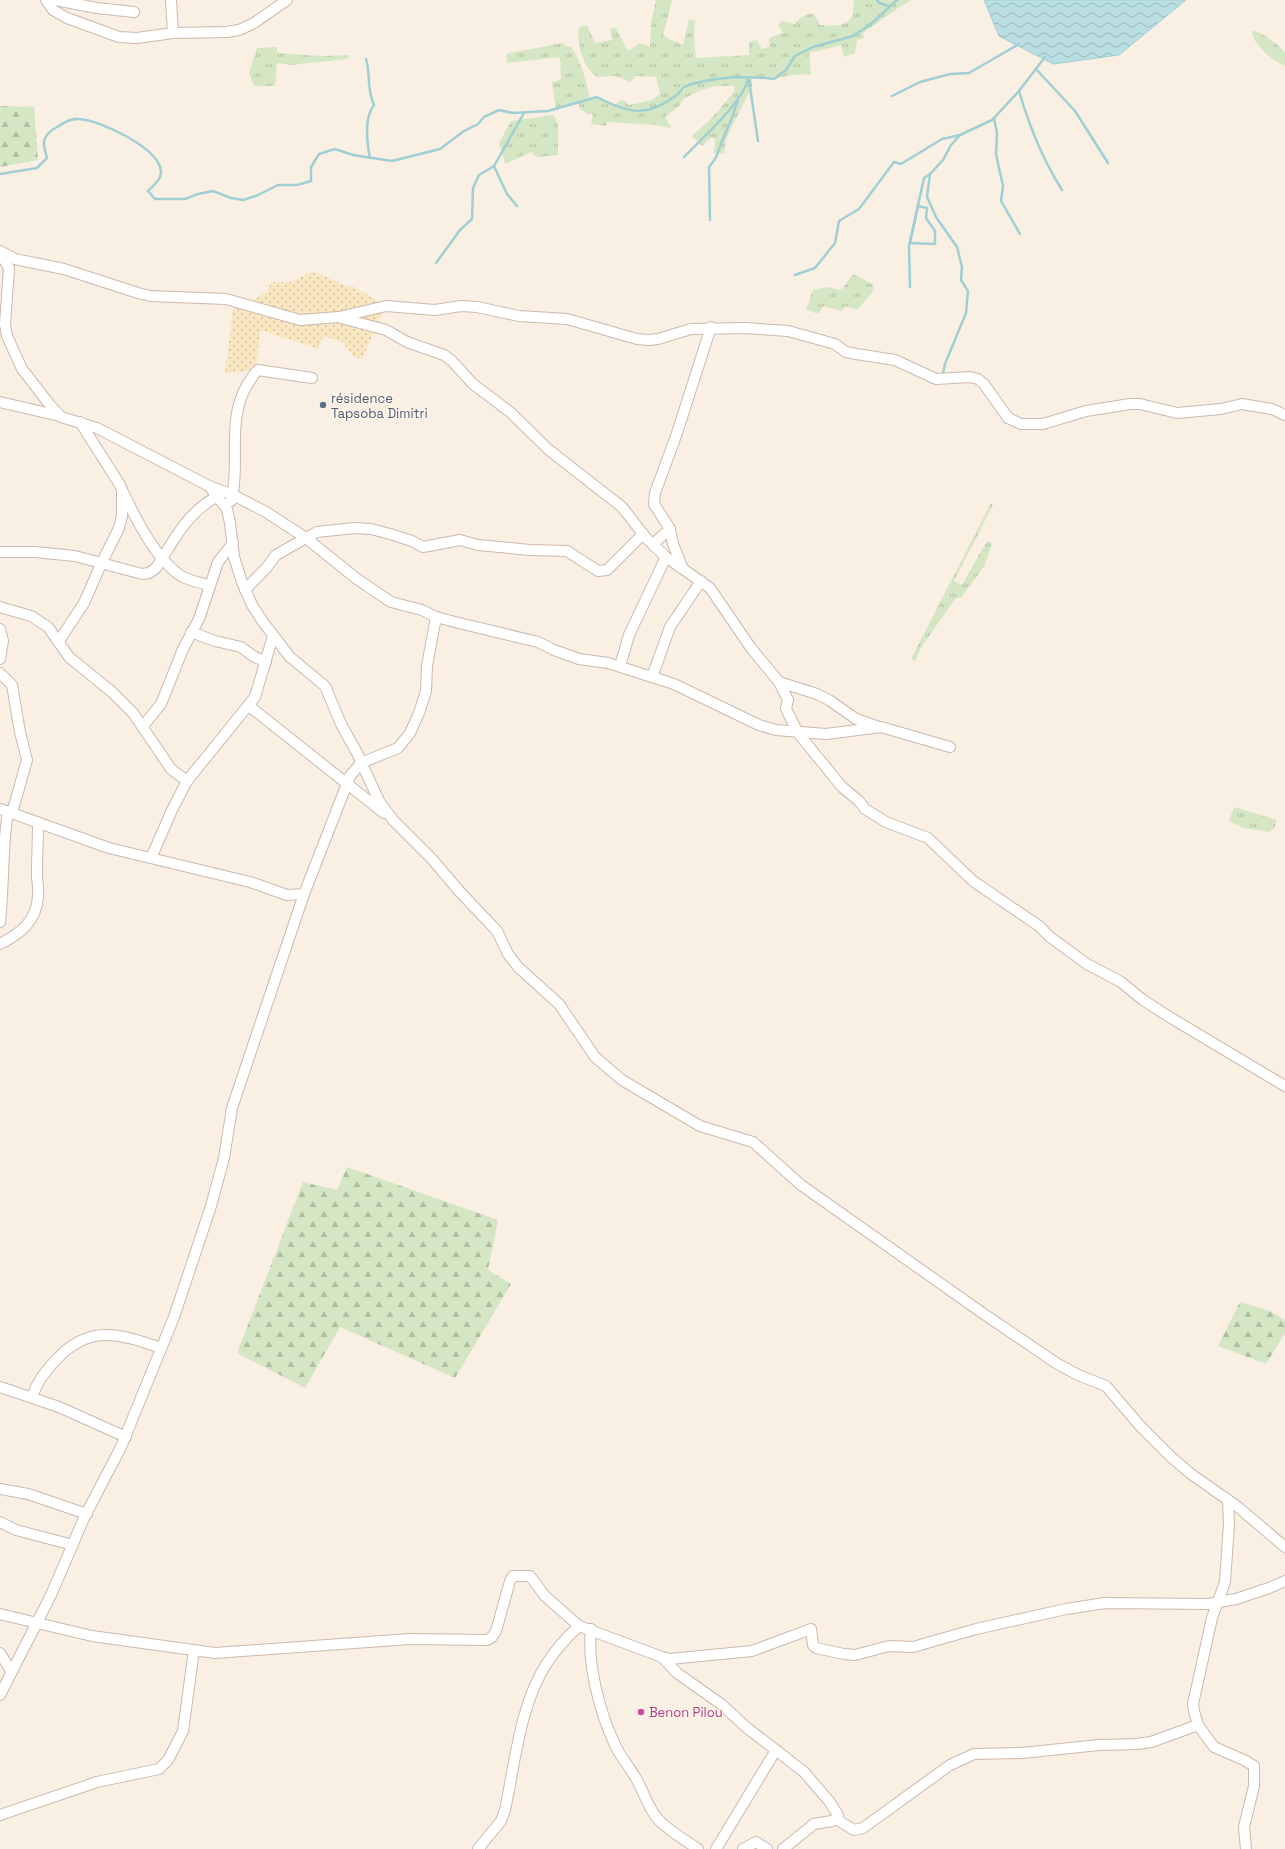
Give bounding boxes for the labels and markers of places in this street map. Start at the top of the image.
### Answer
place label: résidence Tapsoba Dimitri [331,390,428,422]
marker: résidence Tapsoba Dimitri [318,400,328,410]
place label: Benon Pilou [649,1704,723,1721]
marker: Benon Pilou [636,1707,646,1717]

